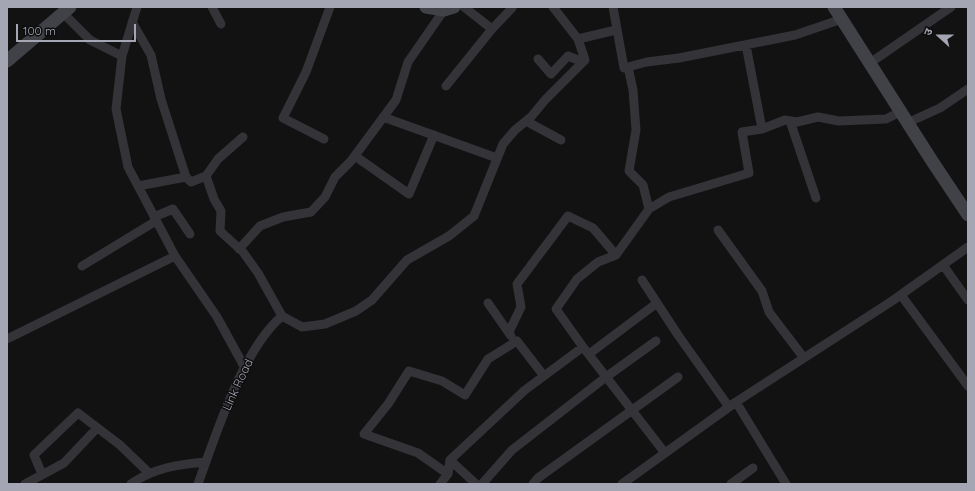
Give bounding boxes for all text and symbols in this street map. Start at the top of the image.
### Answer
scale bar [18,16,138,42]
north arrow [919,16,959,56]
text: 100 m [23,23,56,38]
text: उ [920,26,935,37]
street label: Link Road [220,357,256,413]

